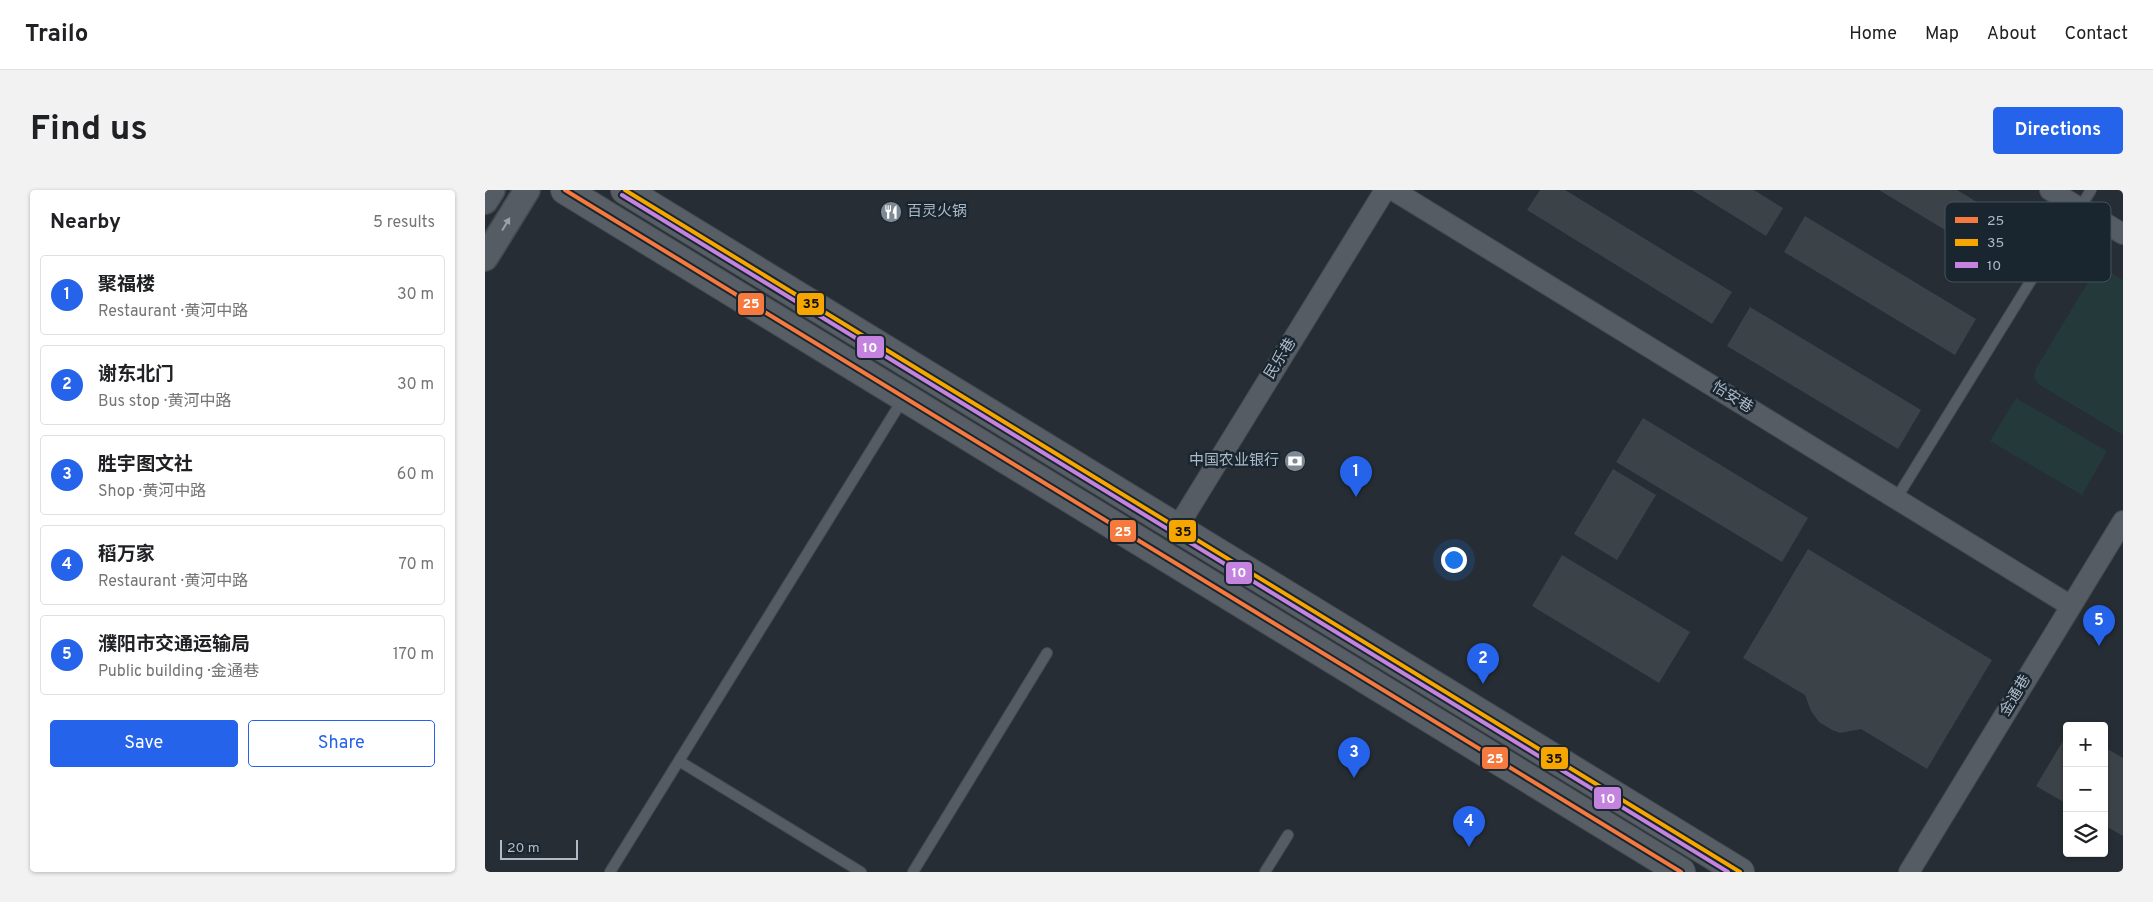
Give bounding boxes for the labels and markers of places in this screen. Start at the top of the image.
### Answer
restaurant icon: 百灵火锅 [879,200,903,224]
place label: 百灵火锅 [907,203,967,222]
bank icon: 中国农业银行 [1283,449,1307,473]
place label: 中国农业银行 [1189,452,1279,471]
pin: 1 [1340,456,1372,497]
pin: 5 [2083,605,2115,646]
pin: 2 [1467,643,1499,684]
pin: 3 [1338,737,1370,778]
pin: 4 [1453,806,1485,847]

